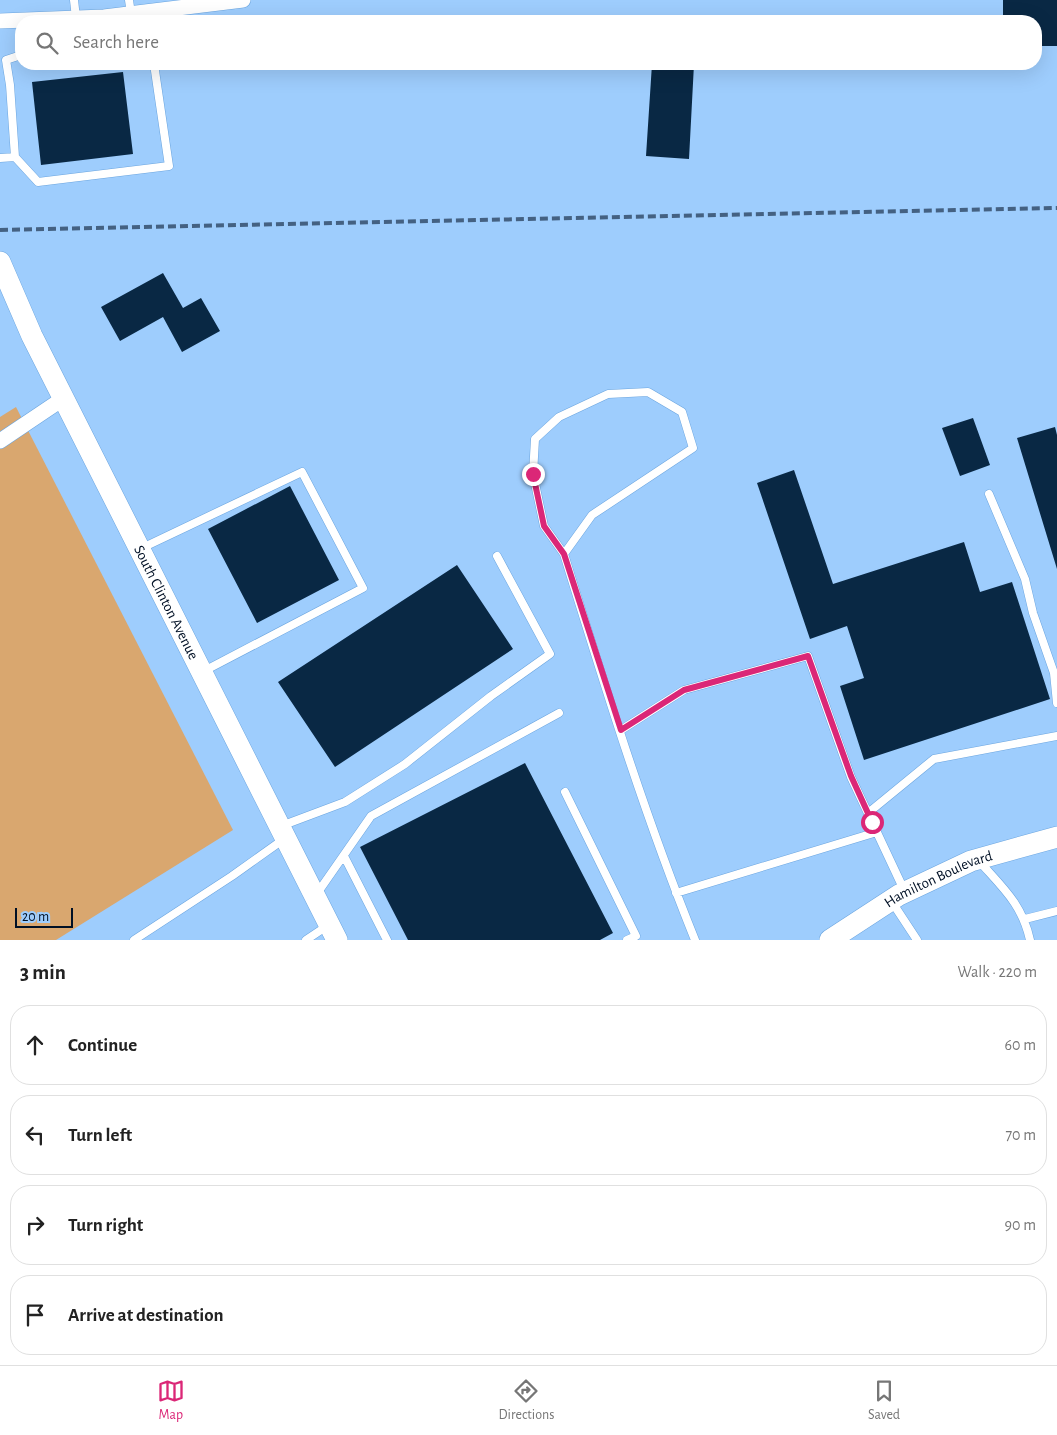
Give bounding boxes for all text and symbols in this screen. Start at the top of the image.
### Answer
search box [15,15,1042,70]
icon: search [33,29,61,57]
text: Search here [73,33,159,52]
route end [522,463,545,486]
street label: South Clinton Avenue [131,543,202,662]
route start [861,811,884,834]
street label: Hamilton Boulevard [881,848,994,910]
scale bar [15,905,72,928]
text: 20 m [22,910,49,924]
text: 3 min [20,962,66,983]
text: Walk · 220 m [958,964,1037,980]
icon: ahead [21,1031,49,1059]
text: Continue [68,1036,137,1055]
text: 60 m [1005,1037,1036,1053]
icon: left [21,1121,49,1149]
text: Turn left [68,1126,132,1145]
text: 70 m [1005,1127,1036,1143]
icon: right [21,1211,49,1239]
text: Turn right [68,1216,143,1235]
text: 90 m [1005,1217,1036,1233]
icon: arrive [21,1301,49,1329]
text: Arrive at destination [68,1306,224,1325]
tab: Map [157,1377,185,1424]
tab: Directions [499,1377,554,1424]
tab: Saved [868,1377,900,1424]

